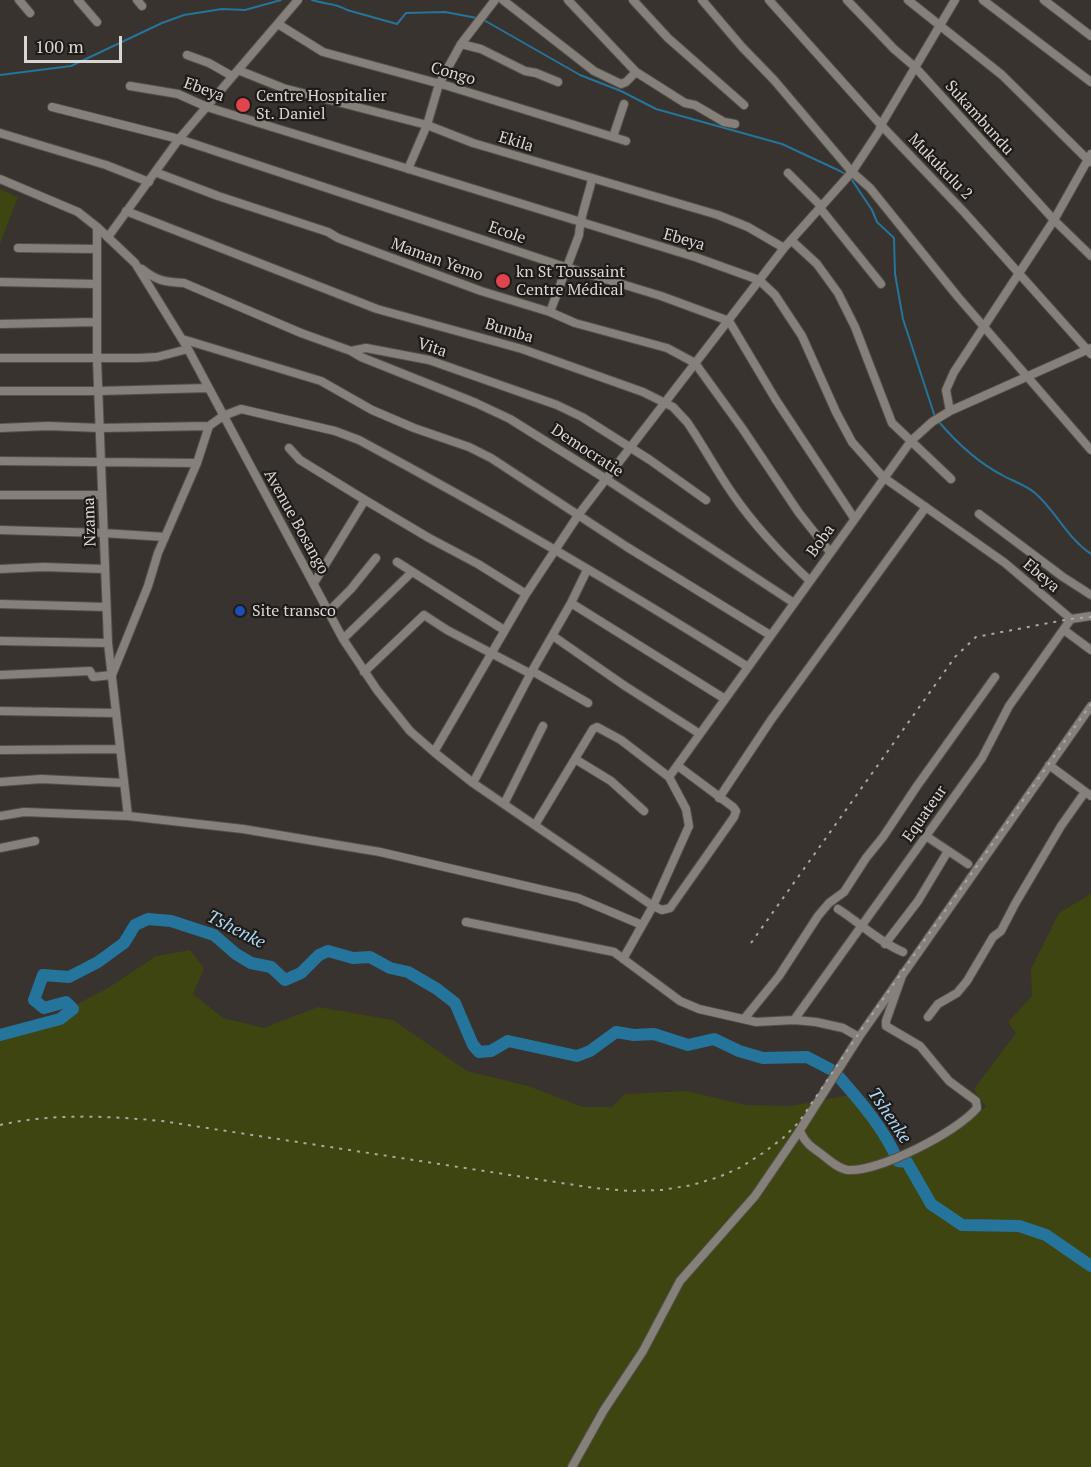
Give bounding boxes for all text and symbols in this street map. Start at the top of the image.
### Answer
scale bar [27,24,124,62]
text: 100 m [35,34,84,58]
street label: Congo [428,58,478,90]
street label: Ebeya [181,74,227,106]
street label: Sukambundu [941,77,1017,159]
place label: Centre Hospitalier St. Daniel [256,86,387,124]
marker: Centre Hospitalier St. Daniel [234,96,252,114]
street label: Ekila [496,128,536,156]
street label: Mukukulu 2 [904,130,976,204]
street label: Ecole [486,218,528,248]
street label: Ebeya [661,225,707,255]
street label: Maman Yemo [388,234,486,286]
place label: kn St Toussaint Centre Médical [516,262,625,300]
marker: kn St Toussaint Centre Médical [494,272,512,290]
street label: Bumba [482,315,536,347]
street label: Vita [415,334,449,362]
street label: Democratie [547,420,627,482]
street label: Avenue Bosango [259,466,333,578]
street label: Nzama [80,497,100,547]
street label: Boba [803,521,839,561]
street label: Ebeya [1019,555,1063,597]
place label: Site transco [252,601,336,621]
marker: Site transco [233,604,247,618]
street label: Equateur [899,782,951,846]
water label: Tshenke [203,906,269,954]
water label: Tshenke [863,1084,915,1148]

